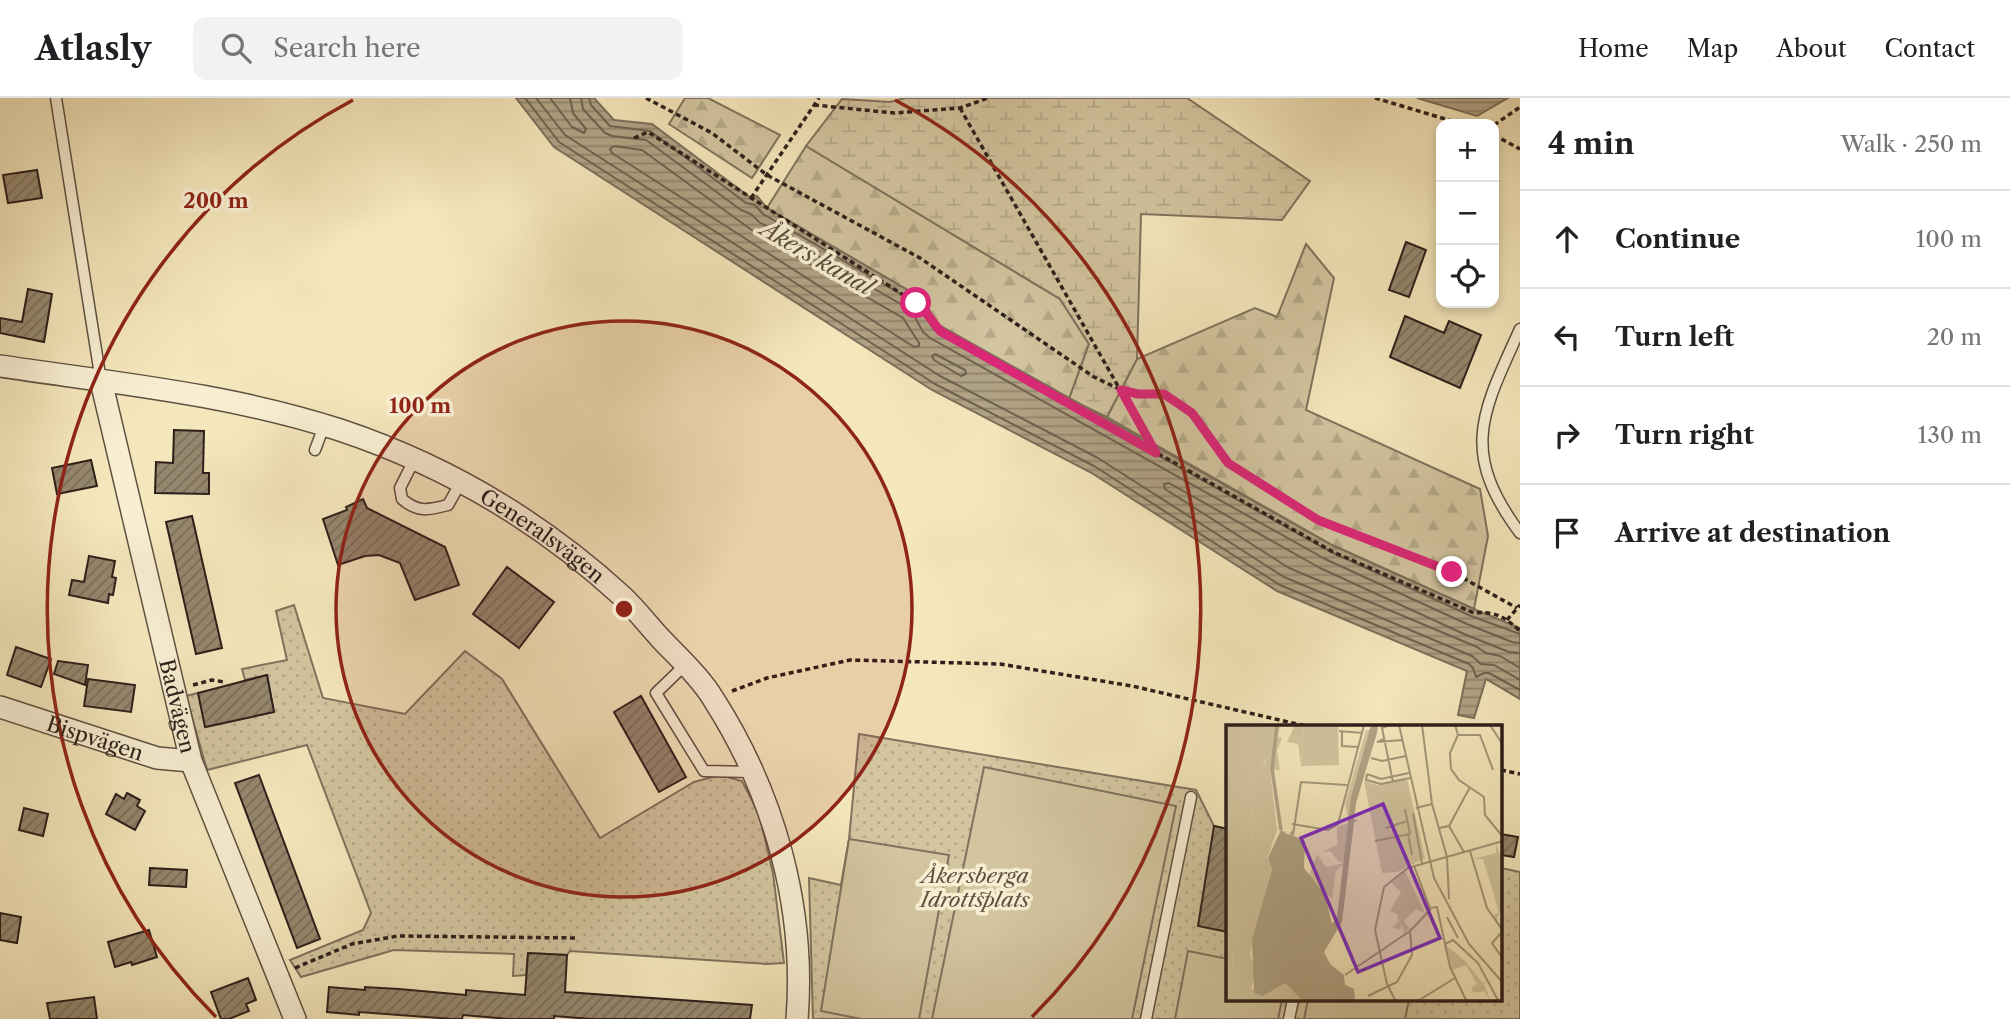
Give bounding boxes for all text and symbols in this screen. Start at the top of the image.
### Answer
search box [193,17,683,80]
text: Atlasly [35,28,151,69]
icon: search [217,29,255,67]
text: Search here [273,32,420,64]
text: Home [1578,34,1649,63]
text: Map [1687,34,1738,63]
text: About [1776,34,1847,63]
text: Contact [1885,34,1975,63]
map controls [1436,119,1499,308]
button: + [1436,119,1499,182]
text: 4 min [1548,125,1634,162]
text: Walk · 250 m [1841,130,1982,158]
button: − [1436,182,1499,245]
text: 200 m [183,188,249,213]
water label: Åkers kanal [753,213,881,303]
icon: ahead [1548,220,1586,258]
text: Continue [1615,223,1740,255]
text: 100 m [1916,225,1982,253]
button: locate [1436,245,1499,308]
route start [900,287,931,318]
icon: left [1548,318,1586,356]
text: Turn left [1615,321,1734,353]
text: 20 m [1927,323,1982,351]
text: 100 m [389,393,451,418]
icon: right [1548,416,1586,454]
text: Turn right [1615,419,1754,451]
text: 130 m [1918,421,1982,449]
street label: Generalsvägen [476,483,610,588]
icon: arrive [1548,514,1586,552]
text: Arrive at destination [1615,517,1890,549]
route end [1436,556,1467,587]
centre of rings [612,597,636,621]
street label: Badvägen [155,656,201,756]
street label: Bispvägen [44,710,147,765]
inset map [1226,725,1503,1002]
park label: Åkersberga Idrottsplats [918,863,1030,912]

